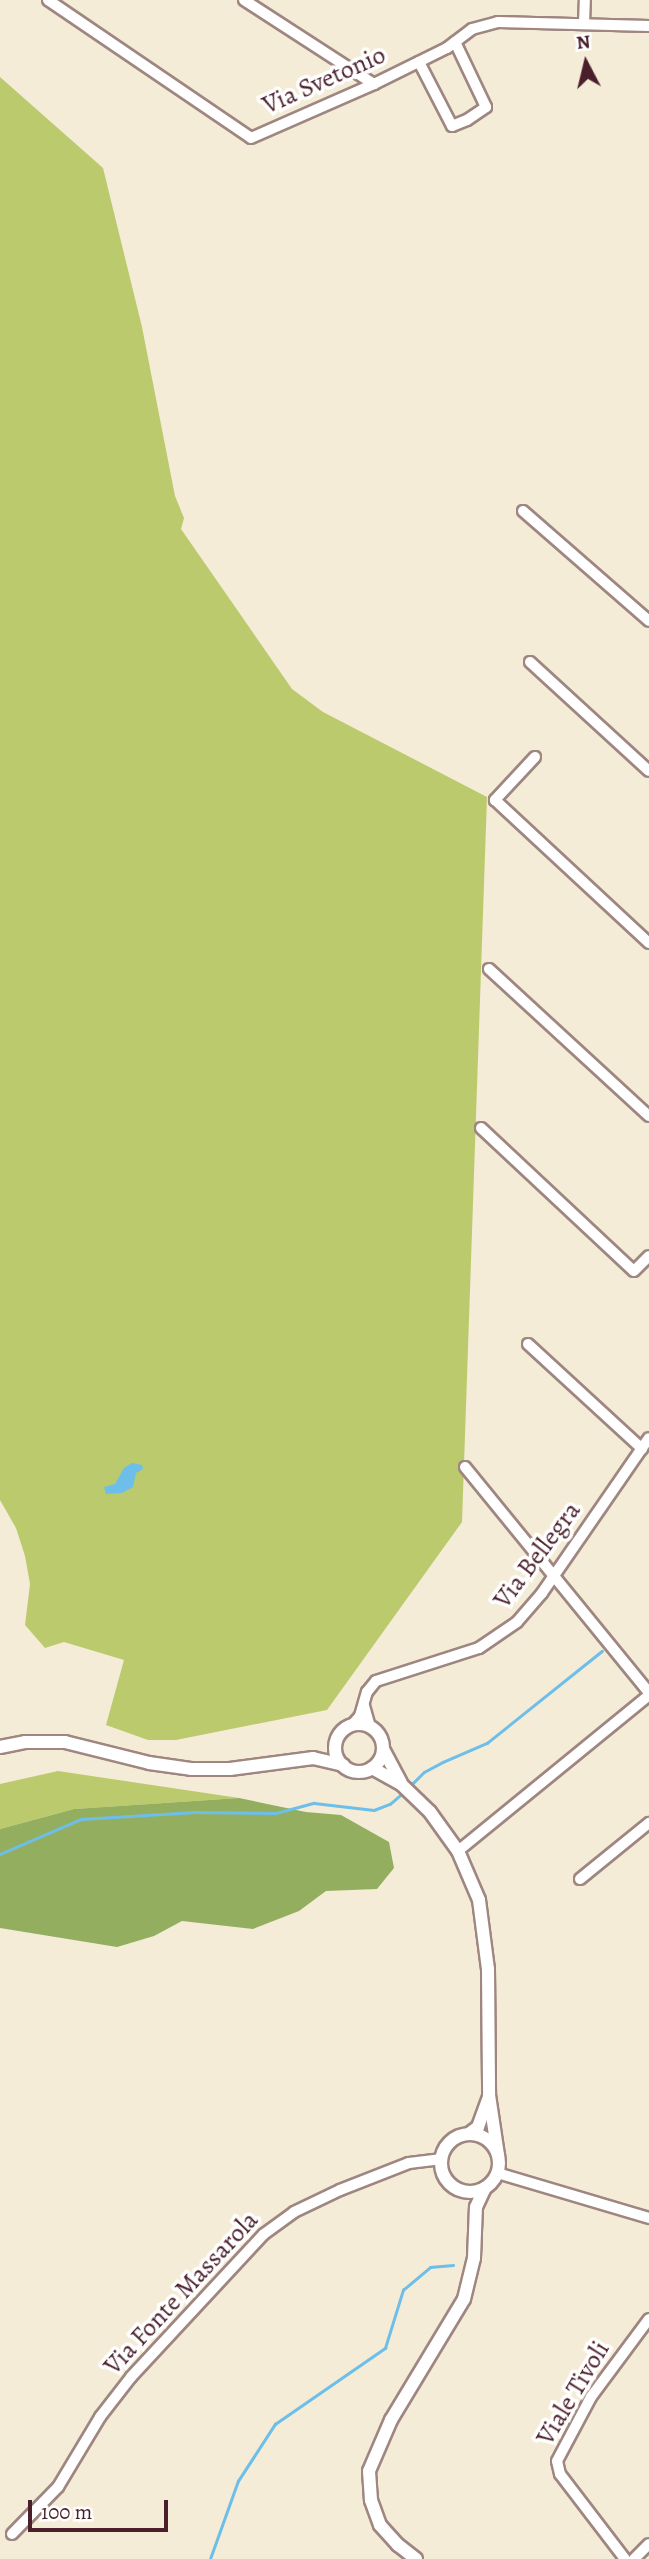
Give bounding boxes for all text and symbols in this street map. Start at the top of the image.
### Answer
north arrow [551,28,621,98]
text: N [575,28,592,56]
street label: Via Svetonio [258,39,390,121]
street label: Via Bellegra [487,1496,587,1614]
street label: Via Fonte Massarola [97,2205,265,2381]
street label: Viale Tivoli [530,2335,616,2451]
scale bar [32,2486,172,2530]
text: 100 m [41,2498,92,2526]

